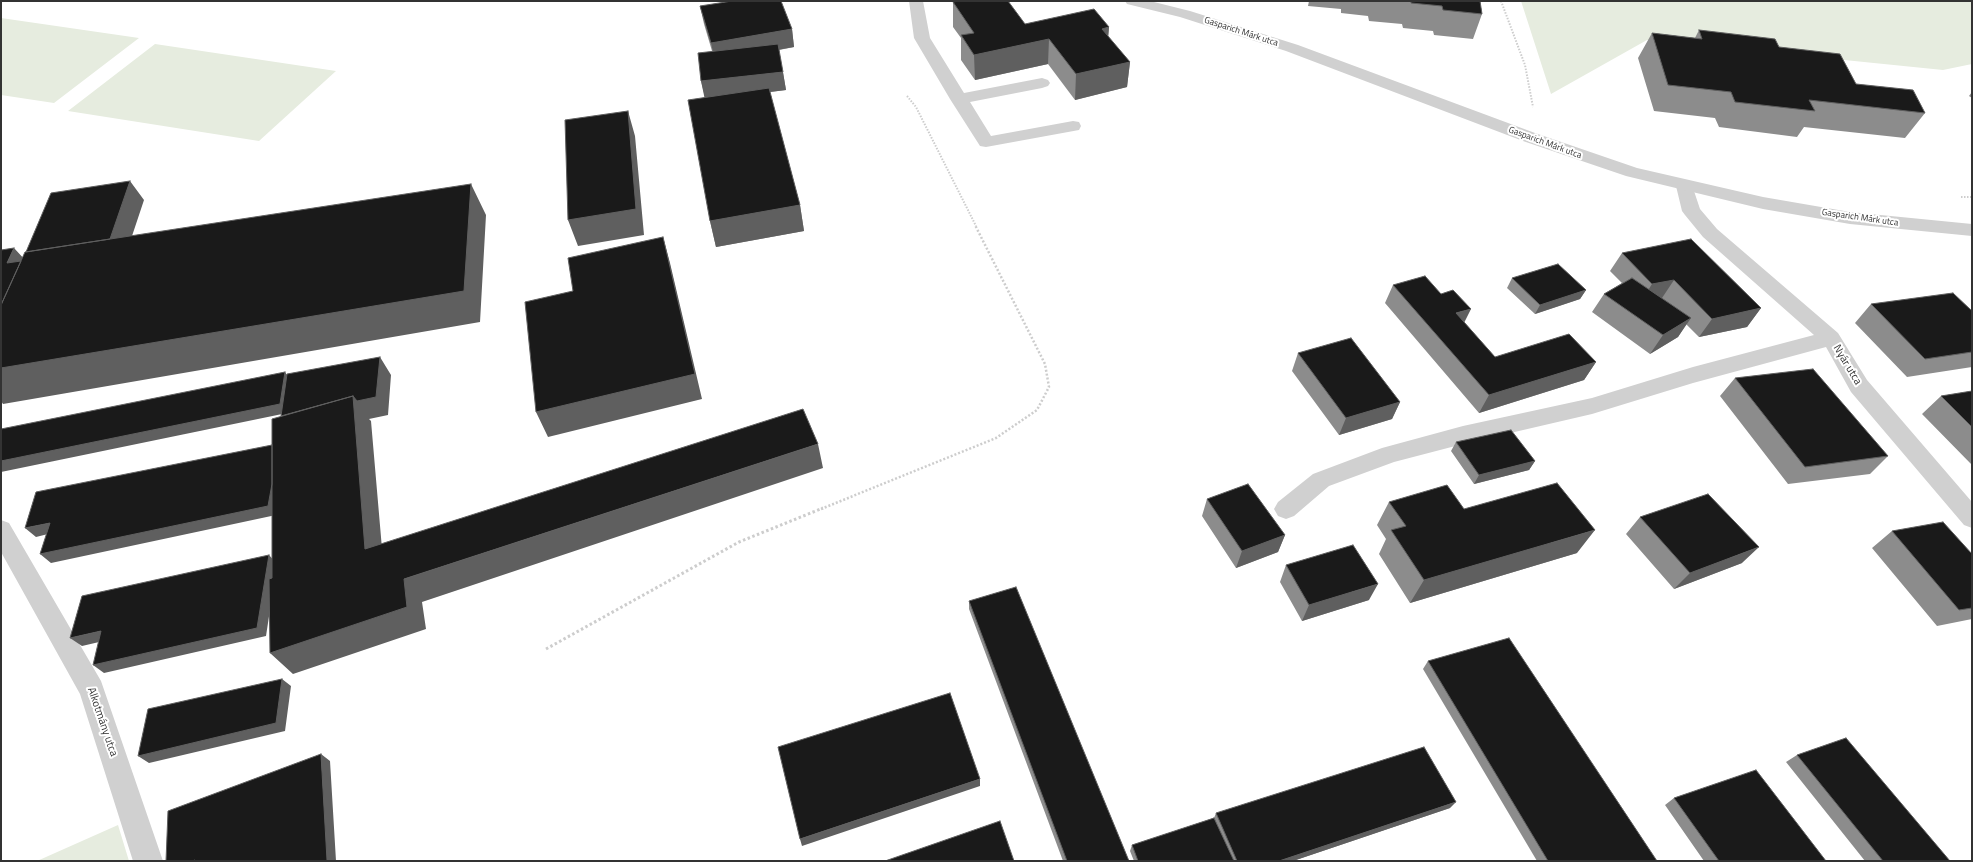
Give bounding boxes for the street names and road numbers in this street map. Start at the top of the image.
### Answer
street label: Gasparich Márk utca [1203,15,1279,49]
street label: Gasparich Márk utca [1507,125,1583,161]
street label: Gasparich Márk utca [1821,207,1899,229]
street label: Nyár utca [1830,343,1864,387]
street label: Alkotmány utca [84,686,120,758]

